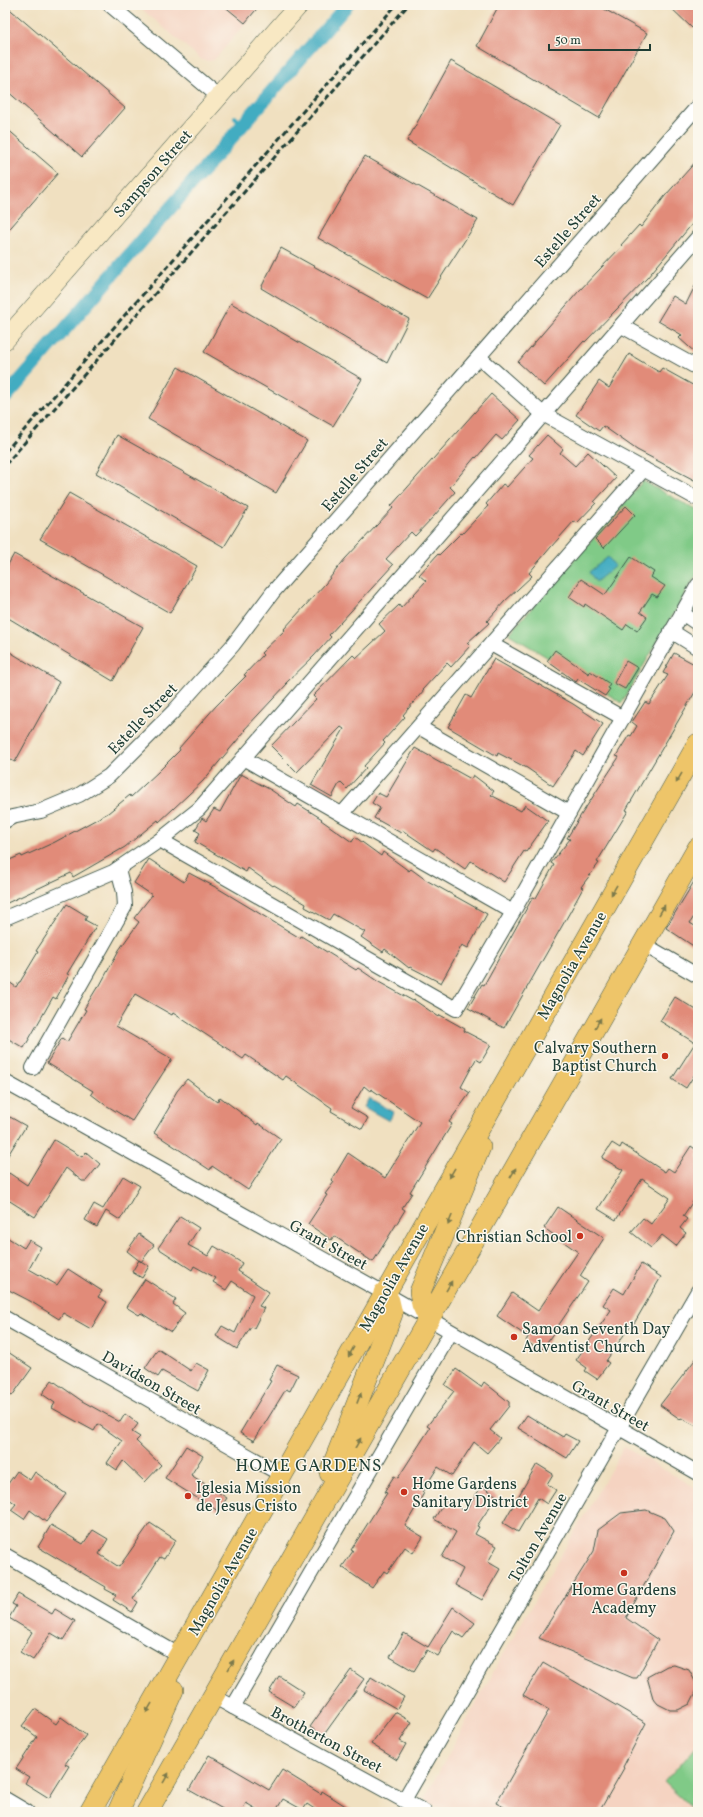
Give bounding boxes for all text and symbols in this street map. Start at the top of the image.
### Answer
scale bar [549,26,650,52]
text: 50 m [555,33,581,49]
street label: Sampson Street [109,125,198,223]
street label: Estelle Street [530,189,607,273]
street label: Estelle Street [317,433,394,517]
street label: Estelle Street [104,678,183,760]
one-way arrow [675,772,682,784]
one-way arrow [610,885,617,896]
one-way arrow [659,904,666,916]
street label: Magnolia Avenue [533,908,613,1024]
one-way arrow [594,1017,601,1029]
place label: Calvary Southern Baptist Church [534,1038,657,1078]
marker: Calvary Southern Baptist Church [660,1051,670,1061]
one-way arrow [509,1167,516,1178]
one-way arrow [448,1168,455,1179]
one-way arrow [446,1214,452,1226]
street label: Grant Street [285,1215,372,1277]
street label: Magnolia Avenue [355,1220,435,1336]
place label: Christian School [456,1227,572,1249]
marker: Christian School [575,1231,585,1241]
one-way arrow [445,1280,452,1291]
place label: Samoan Seventh Day Adventist Church [522,1319,670,1359]
marker: Samoan Seventh Day Adventist Church [509,1332,519,1342]
street label: Davidson Street [97,1346,205,1421]
one-way arrow [348,1346,354,1358]
street label: Grant Street [567,1376,653,1438]
one-way arrow [356,1391,362,1403]
one-way arrow [355,1437,362,1449]
district label: HOME GARDENS [236,1455,382,1478]
place label: Home Gardens Sanitary District [412,1474,528,1514]
place label: Iglesia Mission de Jesus Cristo [196,1478,301,1518]
marker: Home Gardens Sanitary District [399,1487,409,1497]
street label: Tolton Avenue [504,1489,573,1587]
marker: Iglesia Mission de Jesus Cristo [183,1491,193,1501]
street label: Magnolia Avenue [184,1524,264,1640]
marker: Home Gardens Academy [619,1568,629,1578]
place label: Home Gardens Academy [572,1580,677,1620]
one-way arrow [228,1660,235,1671]
one-way arrow [145,1702,152,1714]
street label: Brotherton Street [266,1702,386,1780]
one-way arrow [163,1772,170,1784]

